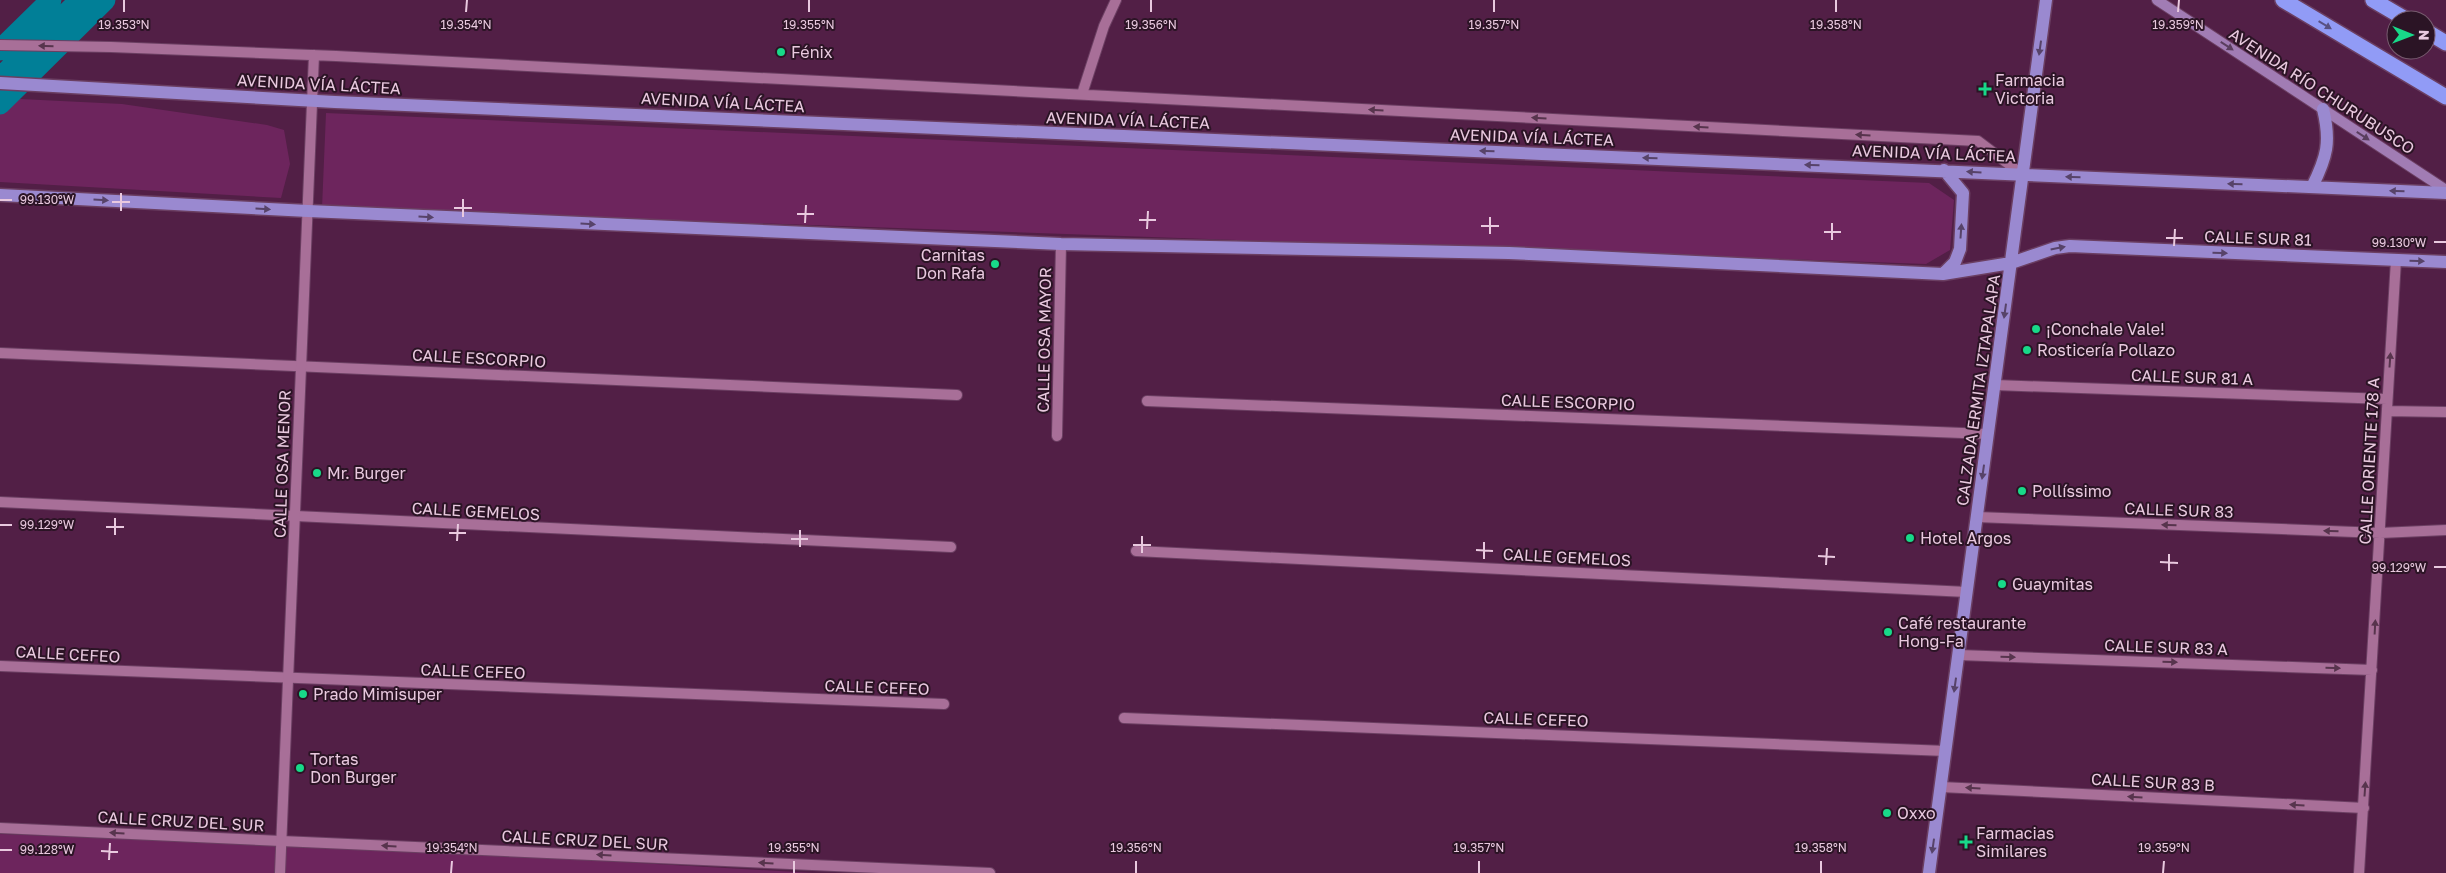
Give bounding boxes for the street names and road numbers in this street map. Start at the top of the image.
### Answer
street label: AVENIDA RÍO CHURUBUSCO [2226,24,2418,158]
street label: AVENIDA VÍA LÁCTEA [237,70,402,98]
street label: AVENIDA VÍA LÁCTEA [641,88,806,116]
street label: AVENIDA VÍA LÁCTEA [1046,107,1211,133]
street label: AVENIDA VÍA LÁCTEA [1450,124,1615,150]
street label: AVENIDA VÍA LÁCTEA [1852,140,2017,166]
street label: CALLE SUR 81 [2204,226,2312,250]
street label: CALLE OSA MAYOR [1033,267,1055,413]
street label: CALZADA ERMITA IZTAPALAPA [1952,273,2004,507]
street label: CALLE ESCORPIO [411,345,547,371]
street label: CALLE SUR 81 A [2131,365,2254,389]
street label: CALLE ORIENTE 178 A [2355,377,2383,545]
street label: CALLE OSA MENOR [269,389,295,538]
street label: CALLE ESCORPIO [1501,390,1635,414]
street label: CALLE GEMELOS [411,498,541,524]
street label: CALLE SUR 83 [2124,498,2234,522]
street label: CALLE GEMELOS [1502,544,1632,570]
street label: CALLE SUR 83 A [2104,635,2229,659]
street label: CALLE CEFEO [15,641,121,667]
street label: CALLE CEFEO [420,659,526,683]
street label: CALLE CEFEO [824,675,930,699]
street label: CALLE CEFEO [1483,707,1589,731]
street label: CALLE SUR 83 B [2091,769,2215,795]
street label: CALLE CRUZ DEL SUR [97,807,265,835]
street label: CALLE CRUZ DEL SUR [501,826,669,854]

